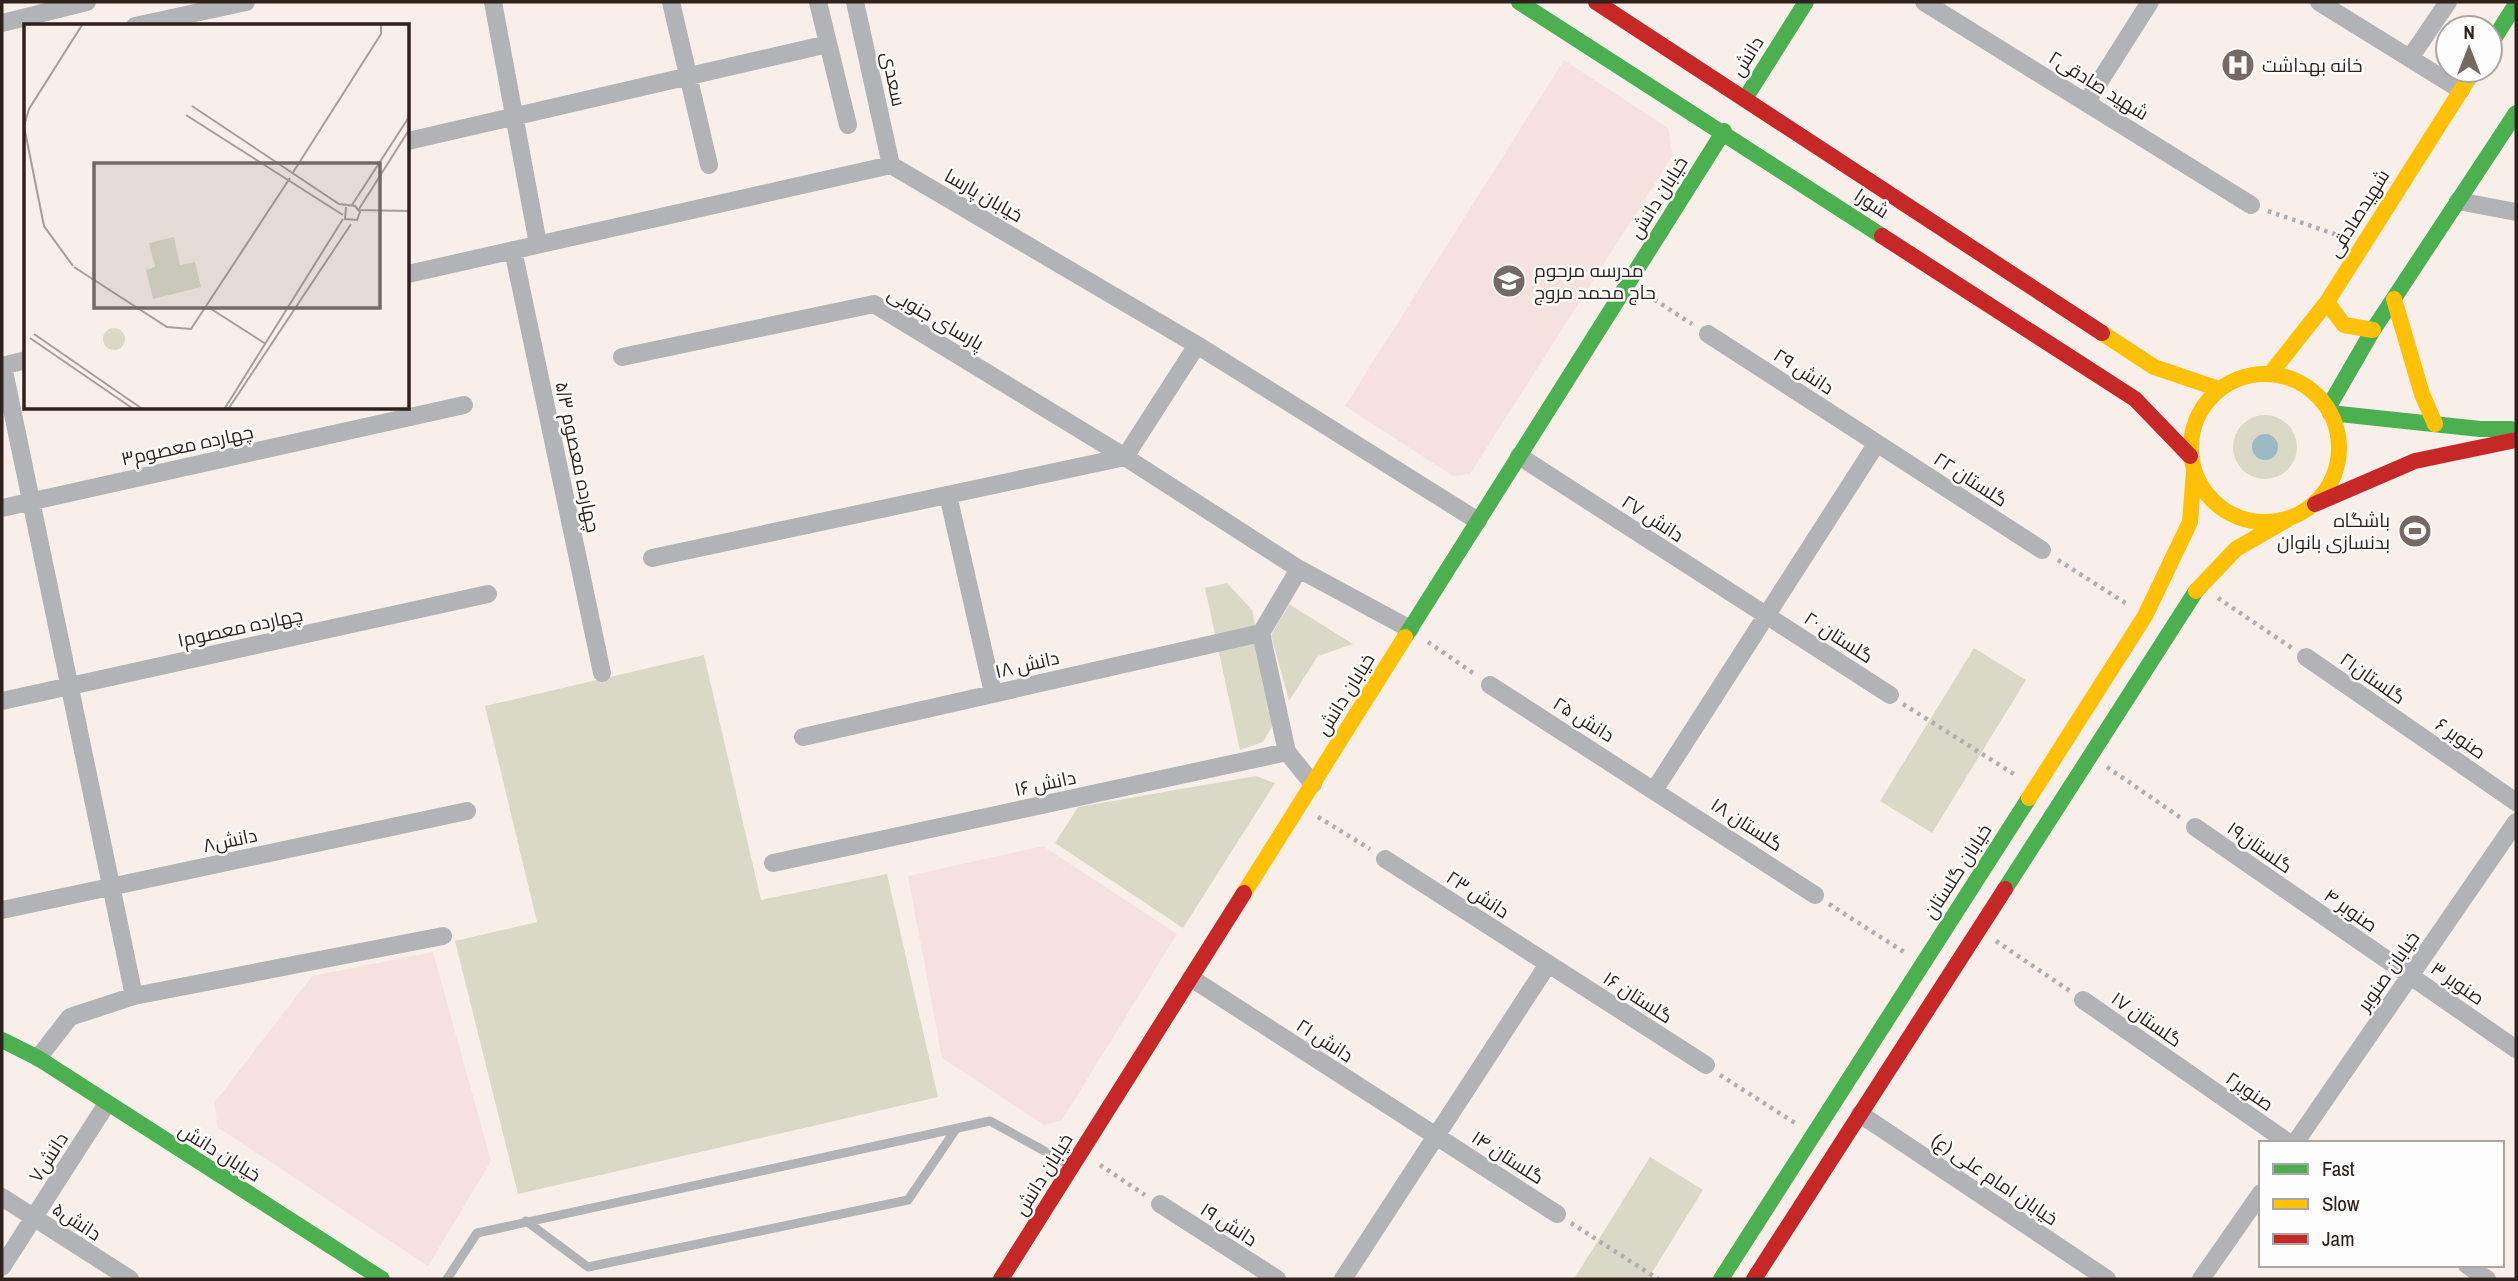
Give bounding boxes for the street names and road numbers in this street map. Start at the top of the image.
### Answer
street label: دانش [1725,31,1769,81]
street label: شهید صادقی۲ [2044,44,2154,126]
street label: سعدی [876,49,912,109]
street label: خیابان دانش [1622,151,1694,243]
street label: خیابان پارسا [940,162,1028,228]
street label: شهیدصادقی [2321,164,2395,262]
street label: شورا [1849,182,1895,224]
street label: پارسای جنوبی [883,280,989,356]
street label: دانش ۲۹ [1769,342,1839,400]
street label: چهارده معصوم ۵/۳ [548,379,607,535]
street label: چهارده معصوم۳ [119,418,256,473]
street label: گلستان ۲۲ [1929,445,2013,513]
street label: دانش ۲۷ [1617,488,1689,548]
street label: چهارده معصوم۱ [175,601,305,654]
street label: گلستان ۲۰ [1799,605,1879,669]
street label: دانش ۱۸ [992,644,1062,684]
street label: گلستان۲۱ [2335,646,2411,710]
street label: خیابان دانش [1309,648,1381,740]
street label: دانش ۲۵ [1548,690,1620,748]
street label: صنوبر ۶ [2430,711,2492,765]
street label: دانش ۱۶ [1012,764,1078,802]
street label: گلستان ۱۸ [1706,791,1788,857]
street label: گلستان۱۹ [2222,815,2298,879]
street label: خیابان گلستان [1917,819,1997,923]
street label: دانش۸ [200,822,260,858]
street label: دانش ۲۳ [1441,864,1515,924]
street label: صنوبر ۴ [2319,882,2383,938]
street label: خیابان صنوبر [2350,926,2425,1017]
street label: صنوبر ۳ [2426,955,2490,1011]
street label: گلستان ۱۶ [1598,965,1678,1029]
street label: گلستان ۱۷ [2106,985,2188,1053]
street label: دانش ۲۱ [1291,1012,1359,1068]
street label: صنوبر۲ [2221,1065,2279,1117]
street label: خیابان دانش [174,1116,266,1188]
street label: گلستان ۱۴ [1467,1124,1549,1190]
street label: دانش۷ [22,1127,74,1187]
street label: خیابان امام علی (ع) [1926,1127,2063,1232]
street label: خیابان دانش [1007,1128,1079,1220]
street label: دانش۵ [48,1196,106,1246]
street label: دانش ۱۹ [1195,1196,1263,1252]

